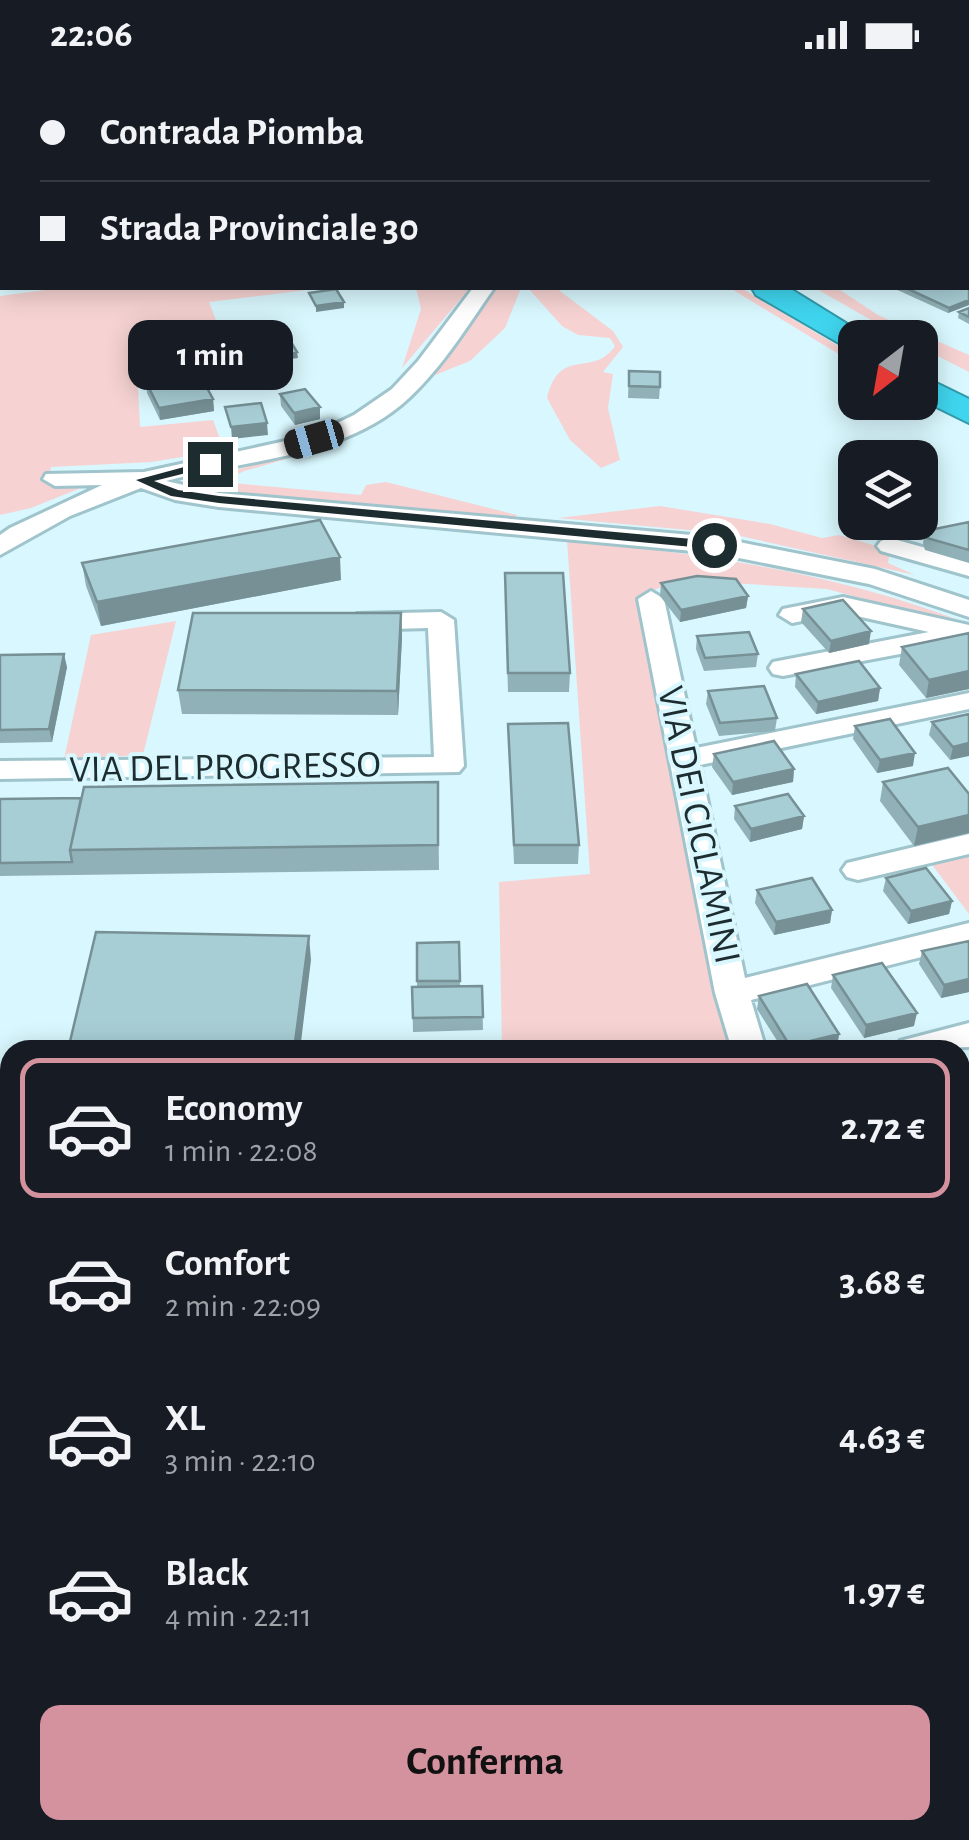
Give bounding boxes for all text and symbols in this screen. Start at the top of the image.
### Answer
text: 22:06 [50,16,133,54]
text: Contrada Piomba [100,114,364,152]
text: Strada Provinciale 30 [100,210,419,248]
callout: 1 min [128,319,292,389]
north arrow [838,320,938,420]
map controls [838,320,938,540]
text: 1 min [177,339,244,371]
car [281,416,347,462]
button: layers [838,440,938,540]
route end [188,442,233,487]
route start [692,523,737,568]
street label: VIA DEI CICLAMINI [650,683,746,967]
street label: VIA DEL PROGRESSO [69,746,381,790]
icon: car [45,1083,135,1173]
text: Economy [165,1090,303,1128]
text: 2.72 € [841,1109,925,1147]
text: 1 min · 22:08 [165,1135,318,1167]
icon: car [45,1238,135,1328]
text: Comfort [165,1245,290,1283]
text: 3.68 € [839,1264,925,1302]
text: 2 min · 22:09 [165,1290,321,1322]
icon: car [45,1393,135,1483]
text: XL [165,1400,205,1438]
text: 4.63 € [839,1419,925,1457]
text: 3 min · 22:10 [165,1445,316,1477]
icon: car [45,1548,135,1638]
text: Black [165,1555,249,1593]
text: 1.97 € [844,1574,925,1612]
text: 4 min · 22:11 [165,1600,312,1632]
button: Conferma [40,1705,930,1820]

